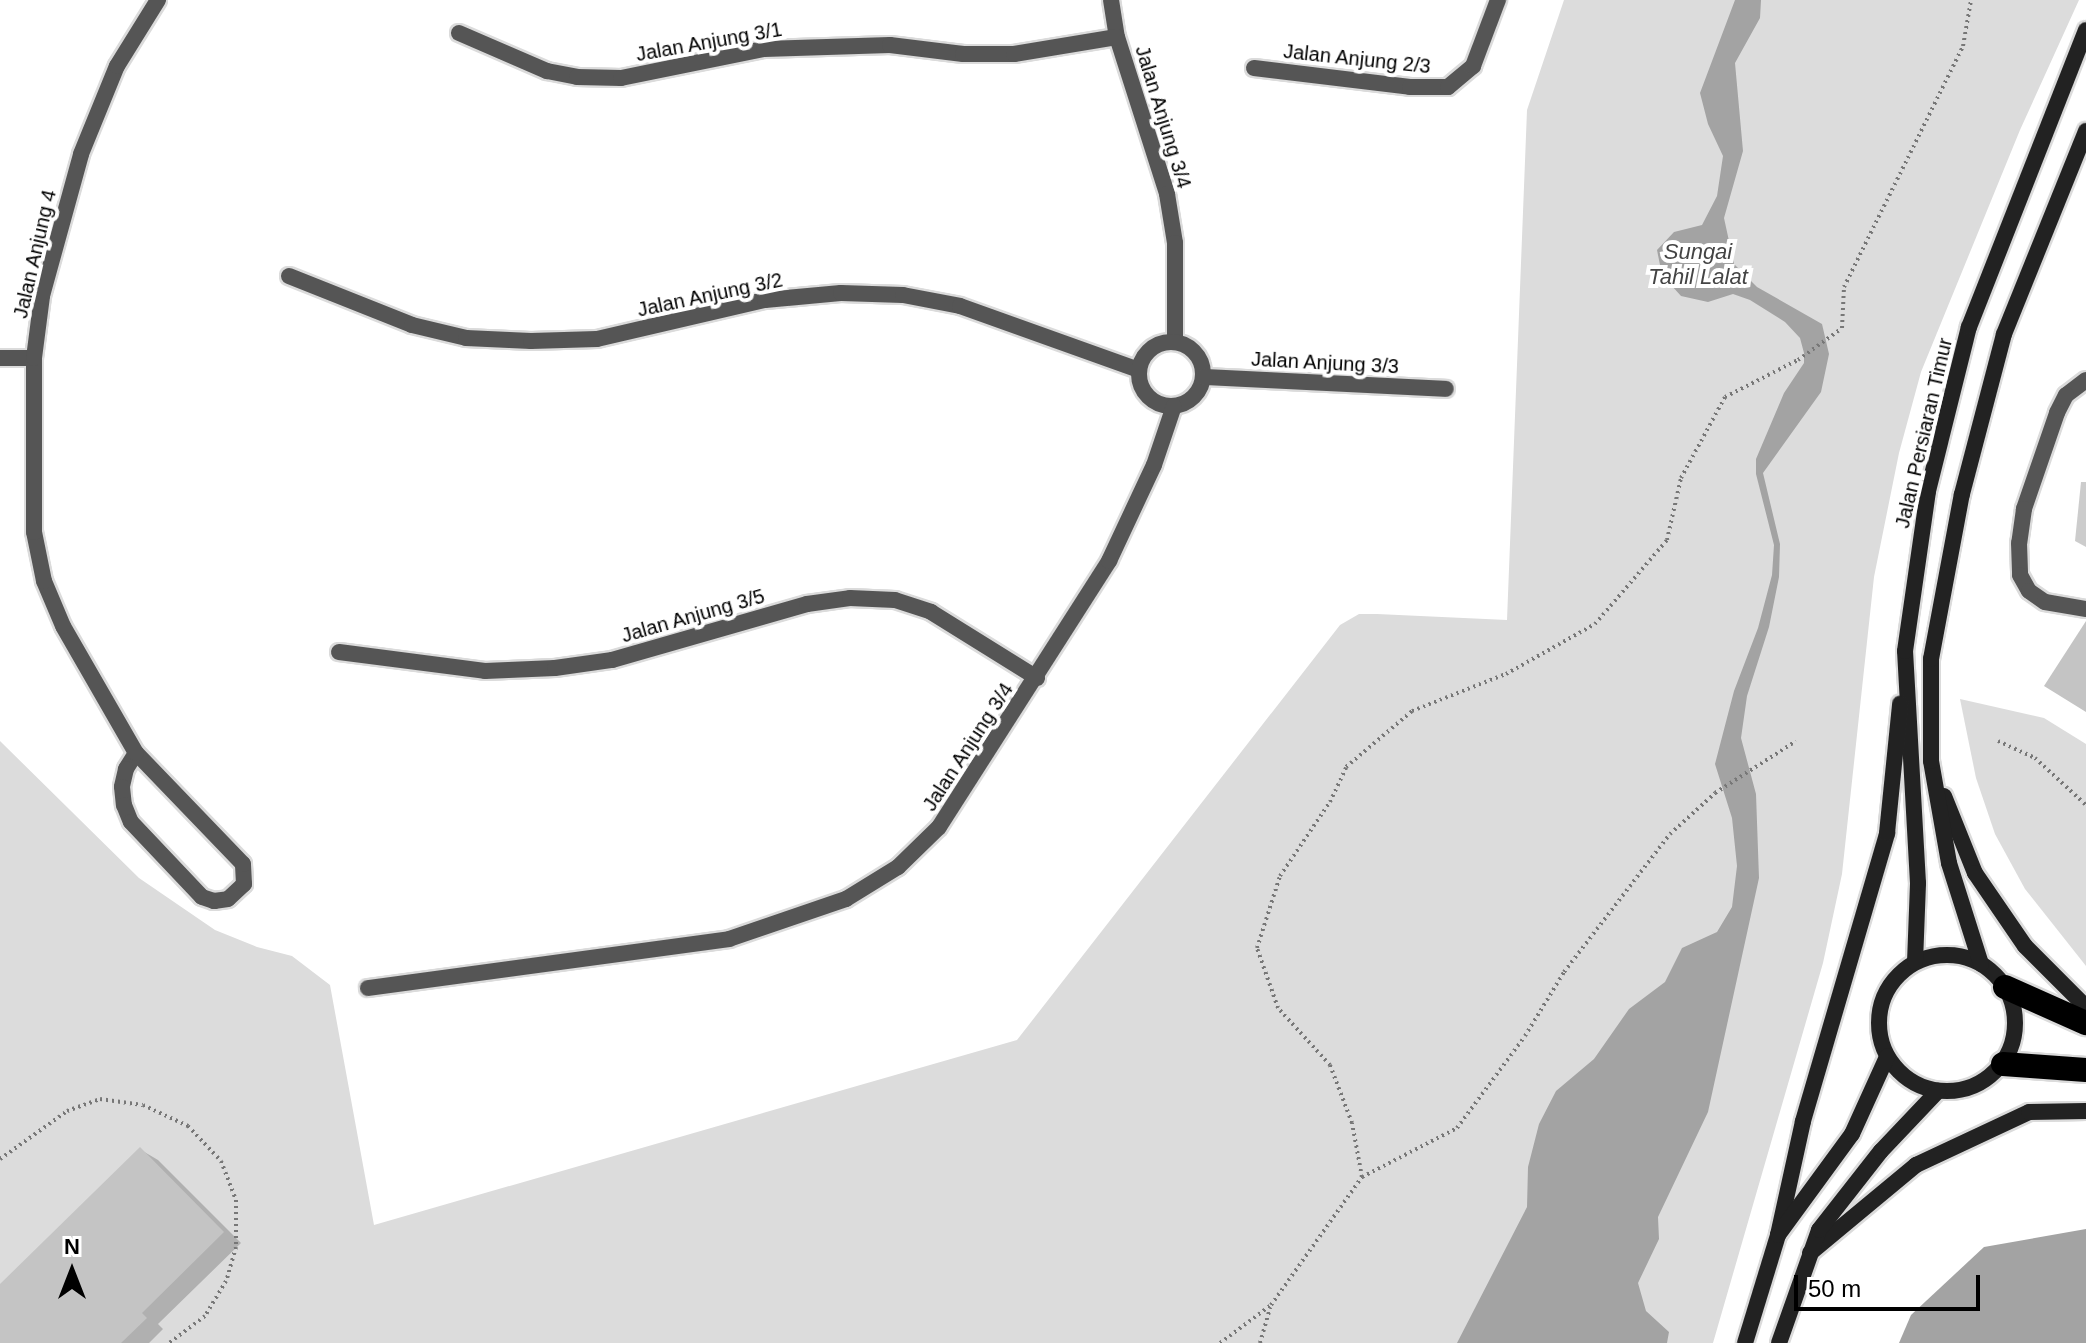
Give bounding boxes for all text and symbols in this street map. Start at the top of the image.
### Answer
street label: Jalan Anjung 3/1 [634,17,784,67]
street label: Jalan Anjung 2/3 [1282,39,1432,79]
street label: Jalan Anjung 3/4 [1130,42,1196,192]
street label: Jalan Anjung 4 [8,187,62,321]
water label: Sungai Tahil Lalat [1648,238,1748,290]
street label: Jalan Anjung 3/2 [635,268,785,322]
street label: Jalan Persiaran Timur [1890,335,1958,531]
street label: Jalan Anjung 3/3 [1250,347,1400,379]
street label: Jalan Anjung 3/5 [618,584,768,648]
street label: Jalan Anjung 3/4 [917,678,1019,816]
north arrow [32,1231,112,1311]
text: N [64,1234,80,1259]
scale bar [1798,1259,1984,1309]
text: 50 m [1808,1275,1861,1302]

